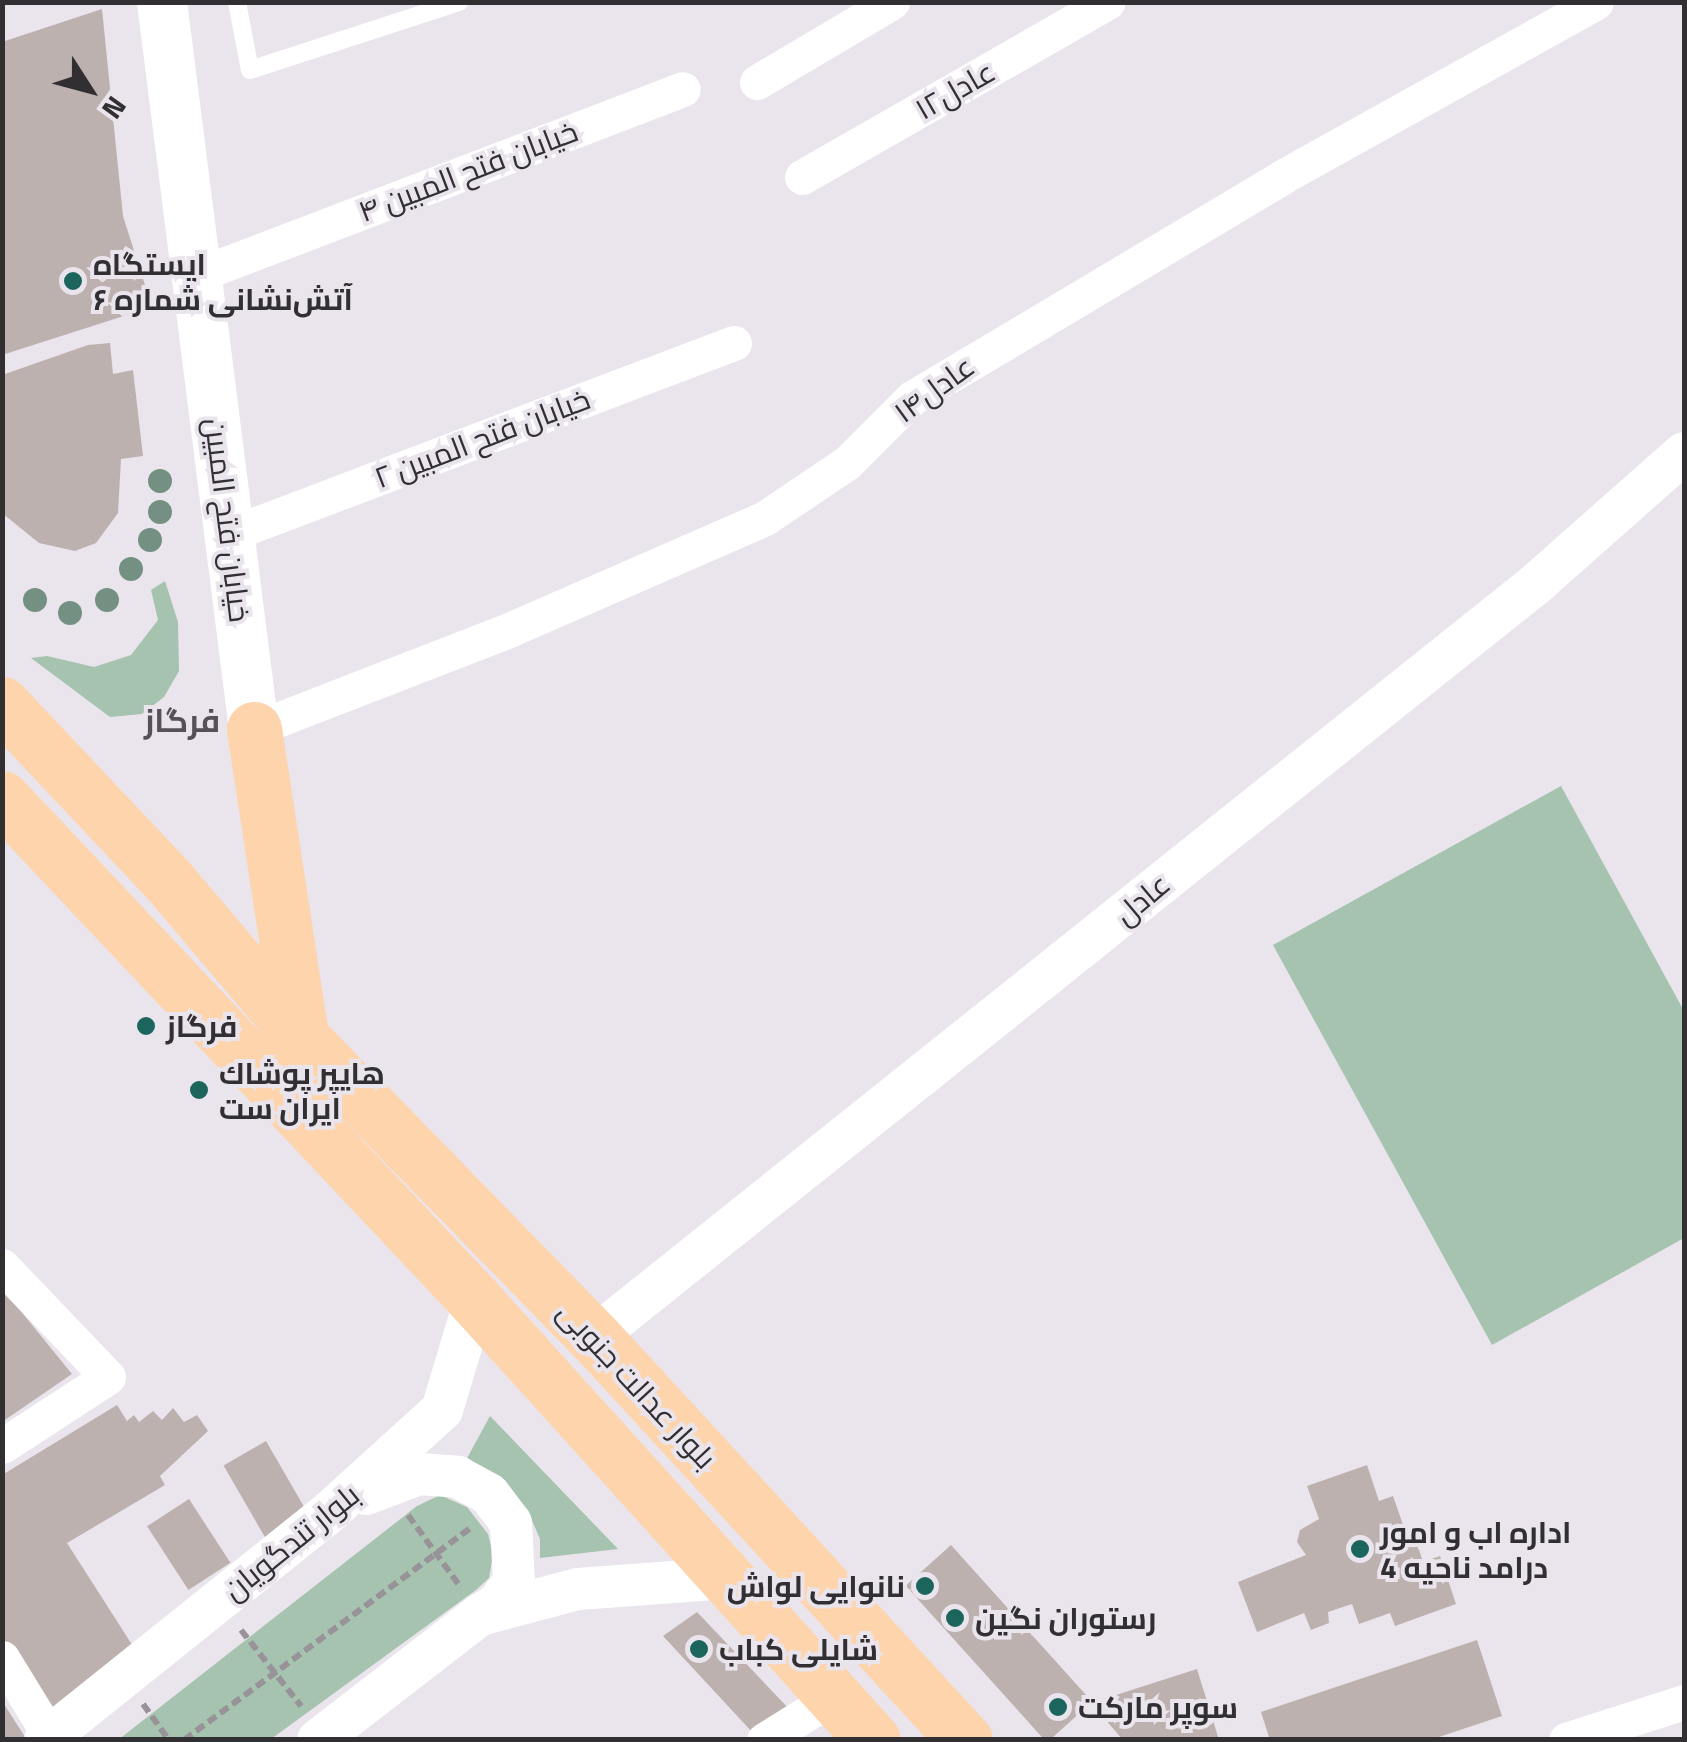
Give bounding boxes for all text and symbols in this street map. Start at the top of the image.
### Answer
north arrow [40,40,140,140]
street label: عادل۱۲ [909,53,1001,127]
text: N [92,87,138,128]
street label: خیابان فتح المبین ۴ [353,113,583,229]
place label: ایستگاه آتش‌نشانی شماره ۶ [93,246,353,316]
marker: ایستگاه آتش‌نشانی شماره ۶ [62,270,84,292]
street label: عادل۱۴ [887,348,981,430]
street label: خیابان فتح المبین ۲ [369,380,595,496]
street label: خیابان فتح المبین [198,416,258,624]
district label: فرگاز [144,701,220,739]
street label: عادل [1107,866,1177,932]
place label: فرگاز [166,1008,237,1044]
marker: فرگاز [135,1015,157,1037]
place label: هايپر پوشاك ايران ست [219,1055,385,1126]
marker: هايپر پوشاك ايران ست [188,1079,210,1101]
street label: بلوار عدالت جنوبی [550,1294,724,1476]
street label: بلوار تندگویان [216,1476,366,1608]
place label: اداره اب و امور درامد ناحیه 4 [1380,1514,1571,1584]
marker: اداره اب و امور درامد ناحیه 4 [1349,1538,1371,1560]
place label: نانوایی لواش [727,1568,905,1604]
marker: نانوایی لواش [914,1575,936,1597]
place label: رستوران نگین [975,1600,1156,1636]
marker: رستوران نگین [944,1607,966,1629]
place label: شایلی کباب [719,1631,878,1667]
marker: شایلی کباب [688,1638,710,1660]
place label: سوپر مارکت [1078,1689,1238,1725]
marker: سوپر مارکت [1047,1696,1069,1718]

